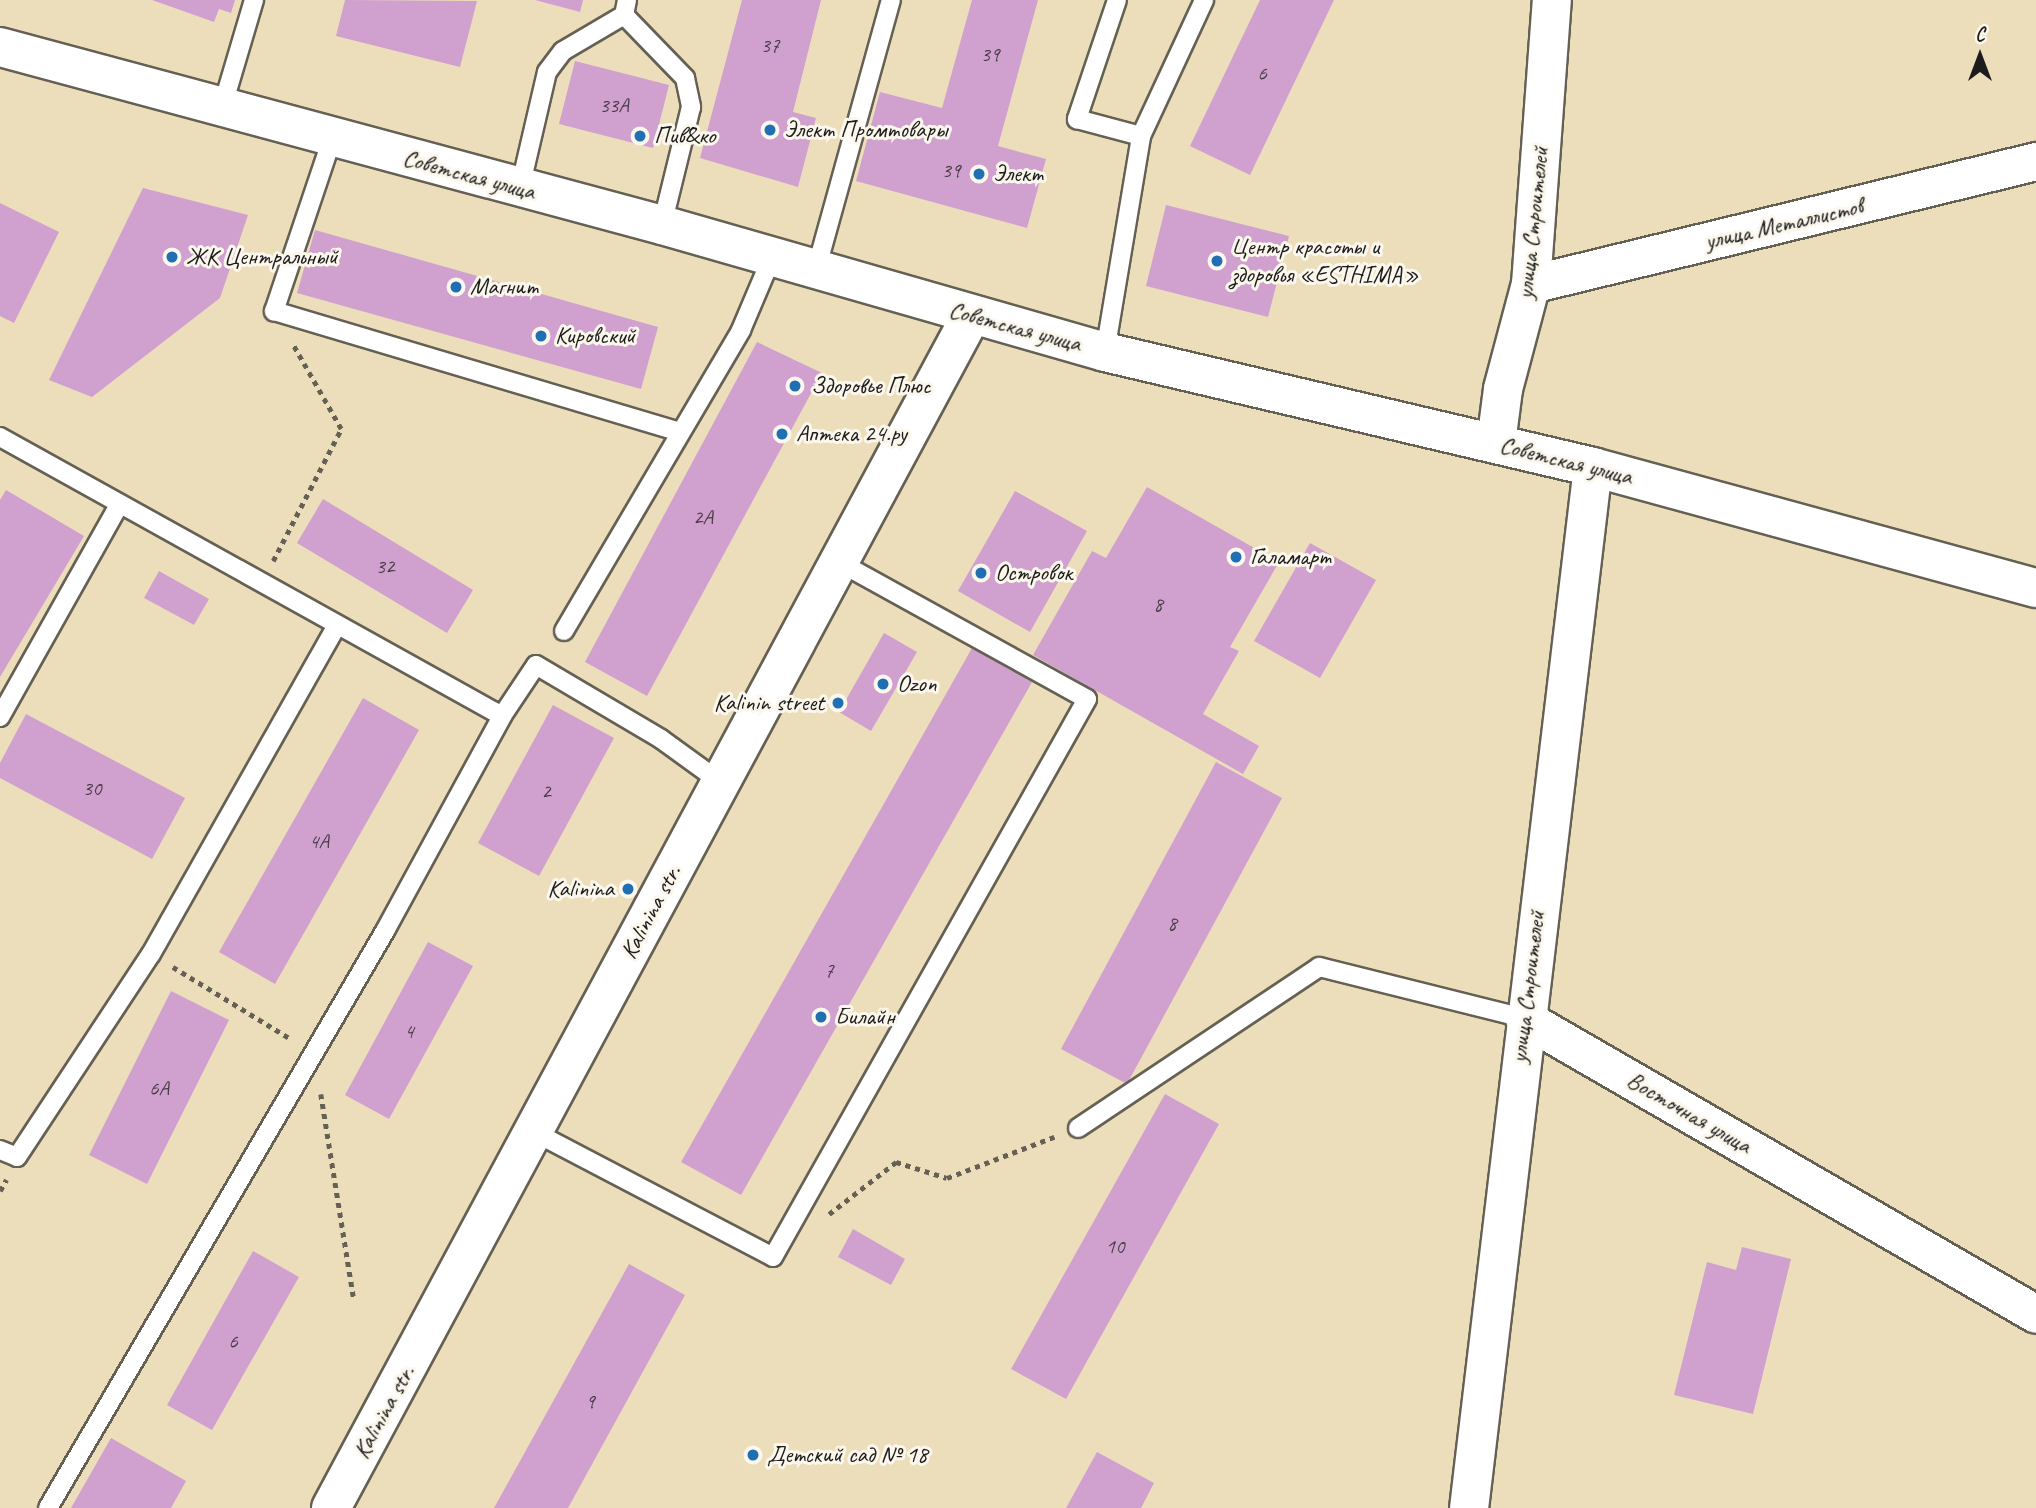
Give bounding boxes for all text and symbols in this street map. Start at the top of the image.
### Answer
north arrow [1945,21,2015,91]
text: С [1975,23,1985,47]
house number: 37 [761,32,779,58]
house number: 39 [981,41,999,67]
house number: 6 [1257,60,1267,86]
house number: 33А [599,92,629,118]
place label: Элект Промтовары [784,116,947,144]
place label: Пив&ко [654,122,715,150]
marker: Элект Промтовары [762,122,778,138]
marker: Пив&ко [632,128,648,144]
street label: Советская улица [399,143,539,207]
street label: улица Строителей [1511,146,1555,300]
house number: 39 [942,157,960,183]
place label: Элект [993,160,1043,188]
marker: Элект [971,166,987,182]
street label: улица Металлистов [1702,192,1866,256]
place label: Центр красоты и здоровья «ESTHIMA» [1231,233,1419,289]
place label: ЖК Центральный [186,243,338,271]
marker: ЖК Центральный [164,249,180,265]
marker: Центр красоты и здоровья «ESTHIMA» [1209,253,1225,269]
place label: Магнит [470,273,538,301]
marker: Магнит [448,279,464,295]
street label: Советская улица [945,295,1085,359]
place label: Кировский [555,322,635,350]
marker: Кировский [533,328,549,344]
place label: Здоровье Плюс [811,372,931,400]
marker: Здоровье Плюс [785,376,805,396]
place label: Аптека 24.ру [796,420,907,448]
marker: Аптека 24.ру [774,426,790,442]
street label: Советская улица [1496,430,1636,492]
house number: 2А [693,504,713,530]
place label: Галамарт [1250,543,1330,571]
marker: Галамарт [1228,549,1244,565]
house number: 32 [376,553,394,579]
place label: Островок [995,559,1072,587]
marker: Островок [973,565,989,581]
house number: 8 [1153,591,1163,617]
place label: Ozon [897,670,936,698]
marker: Ozon [875,676,891,692]
place label: Kalinin street [714,689,824,717]
marker: Kalinin street [830,695,846,711]
house number: 30 [83,775,101,801]
house number: 2 [541,778,551,804]
house number: 4А [309,828,329,854]
street label: Kalinina str. [614,860,688,964]
place label: Kalinina [547,875,614,903]
marker: Kalinina [620,881,636,897]
house number: 8 [1167,910,1177,936]
street label: улица Строителей [1504,910,1552,1064]
house number: 7 [824,957,834,983]
place label: Билайн [835,1003,895,1031]
marker: Билайн [813,1009,829,1025]
house number: 4 [404,1018,414,1044]
street label: Восточная улица [1621,1065,1757,1161]
house number: 6А [149,1075,169,1101]
house number: 10 [1106,1233,1124,1259]
house number: 6 [228,1328,238,1354]
street label: Kalinina str. [347,1360,421,1464]
house number: 9 [585,1388,595,1414]
place label: Детский сад № 18 [767,1441,928,1469]
marker: Детский сад № 18 [745,1447,761,1463]

